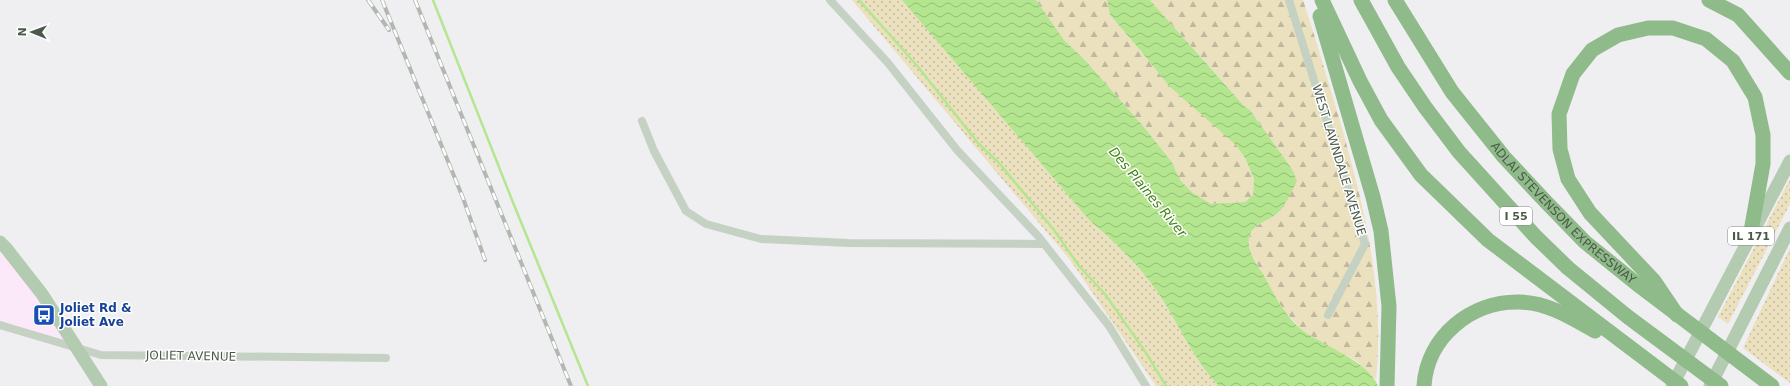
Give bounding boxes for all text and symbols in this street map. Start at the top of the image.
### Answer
north arrow [12,12,52,52]
text: N [16,27,29,37]
street label: WEST LAWNDALE AVENUE [1309,83,1369,237]
street label: ADLAI STEVENSON EXPRESSWAY [1488,139,1639,287]
water label: Des Plaines River [1106,144,1191,241]
road number: I 55 [1500,207,1532,225]
road number: IL 171 [1728,227,1774,245]
place label: Joliet Rd & Joliet Ave [59,301,131,329]
bus stop icon: Joliet Rd & Joliet Ave [31,302,57,328]
street label: JOLIET AVENUE [145,348,236,364]

